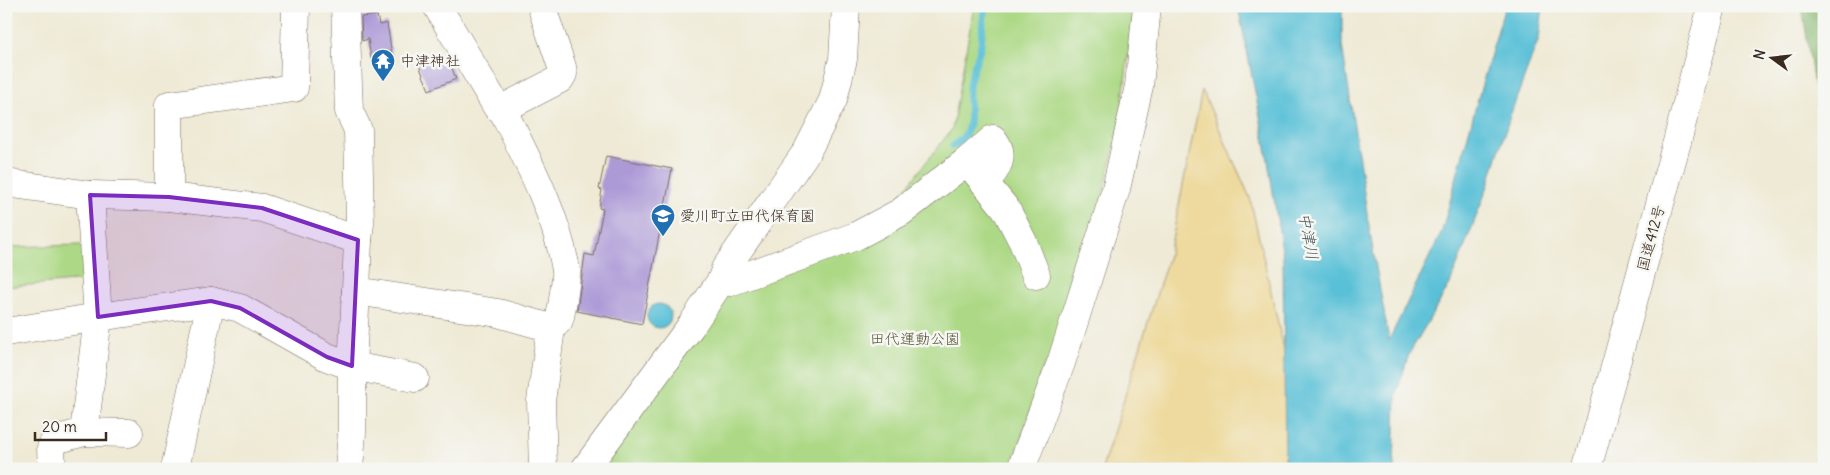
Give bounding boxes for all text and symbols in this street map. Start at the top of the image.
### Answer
north arrow [1748,32,1798,82]
temple icon: 中津神社 [370,48,396,82]
text: N [1749,48,1769,62]
place label: 中津神社 [400,51,460,70]
school or university icon: 愛川町立田代保育園 [650,203,676,237]
street label: 国道412号 [1633,203,1668,273]
place label: 愛川町立田代保育園 [680,206,815,225]
water label: 中津川 [1295,211,1323,261]
park label: 田代運動公園 [870,329,960,348]
scale bar [35,410,106,442]
text: 20 m [42,417,77,436]

